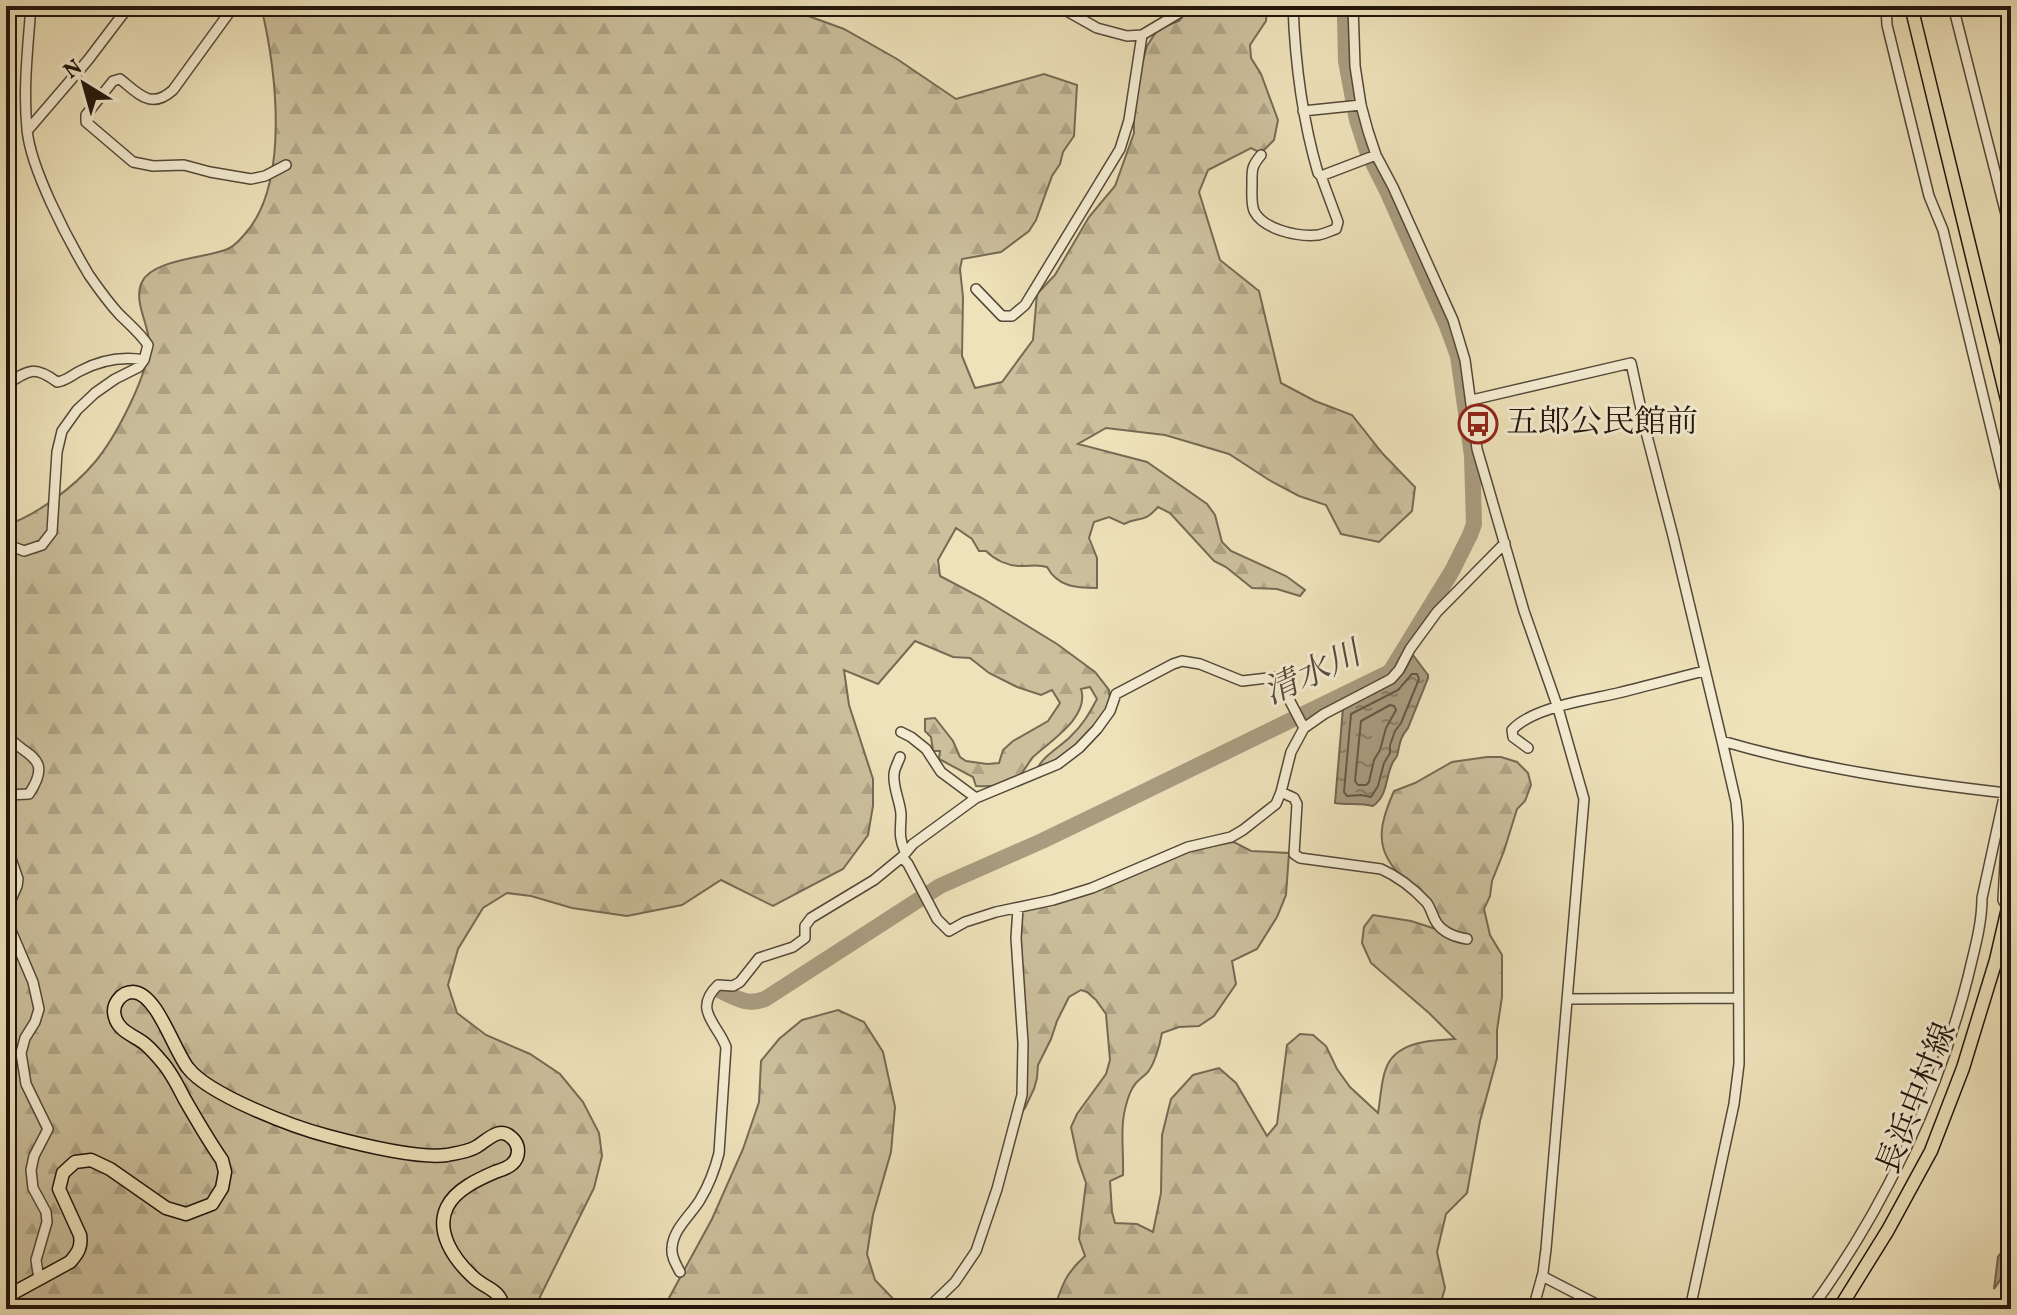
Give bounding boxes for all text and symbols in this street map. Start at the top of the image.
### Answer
north arrow [44,44,124,124]
text: N [58,53,89,87]
place label: 五郎公民館前 [1506,402,1698,446]
bus stop icon: 五郎公民館前 [1457,403,1499,445]
water label: 清水川 [1257,630,1373,718]
street label: 長浜中村線 [1868,1017,1968,1181]

